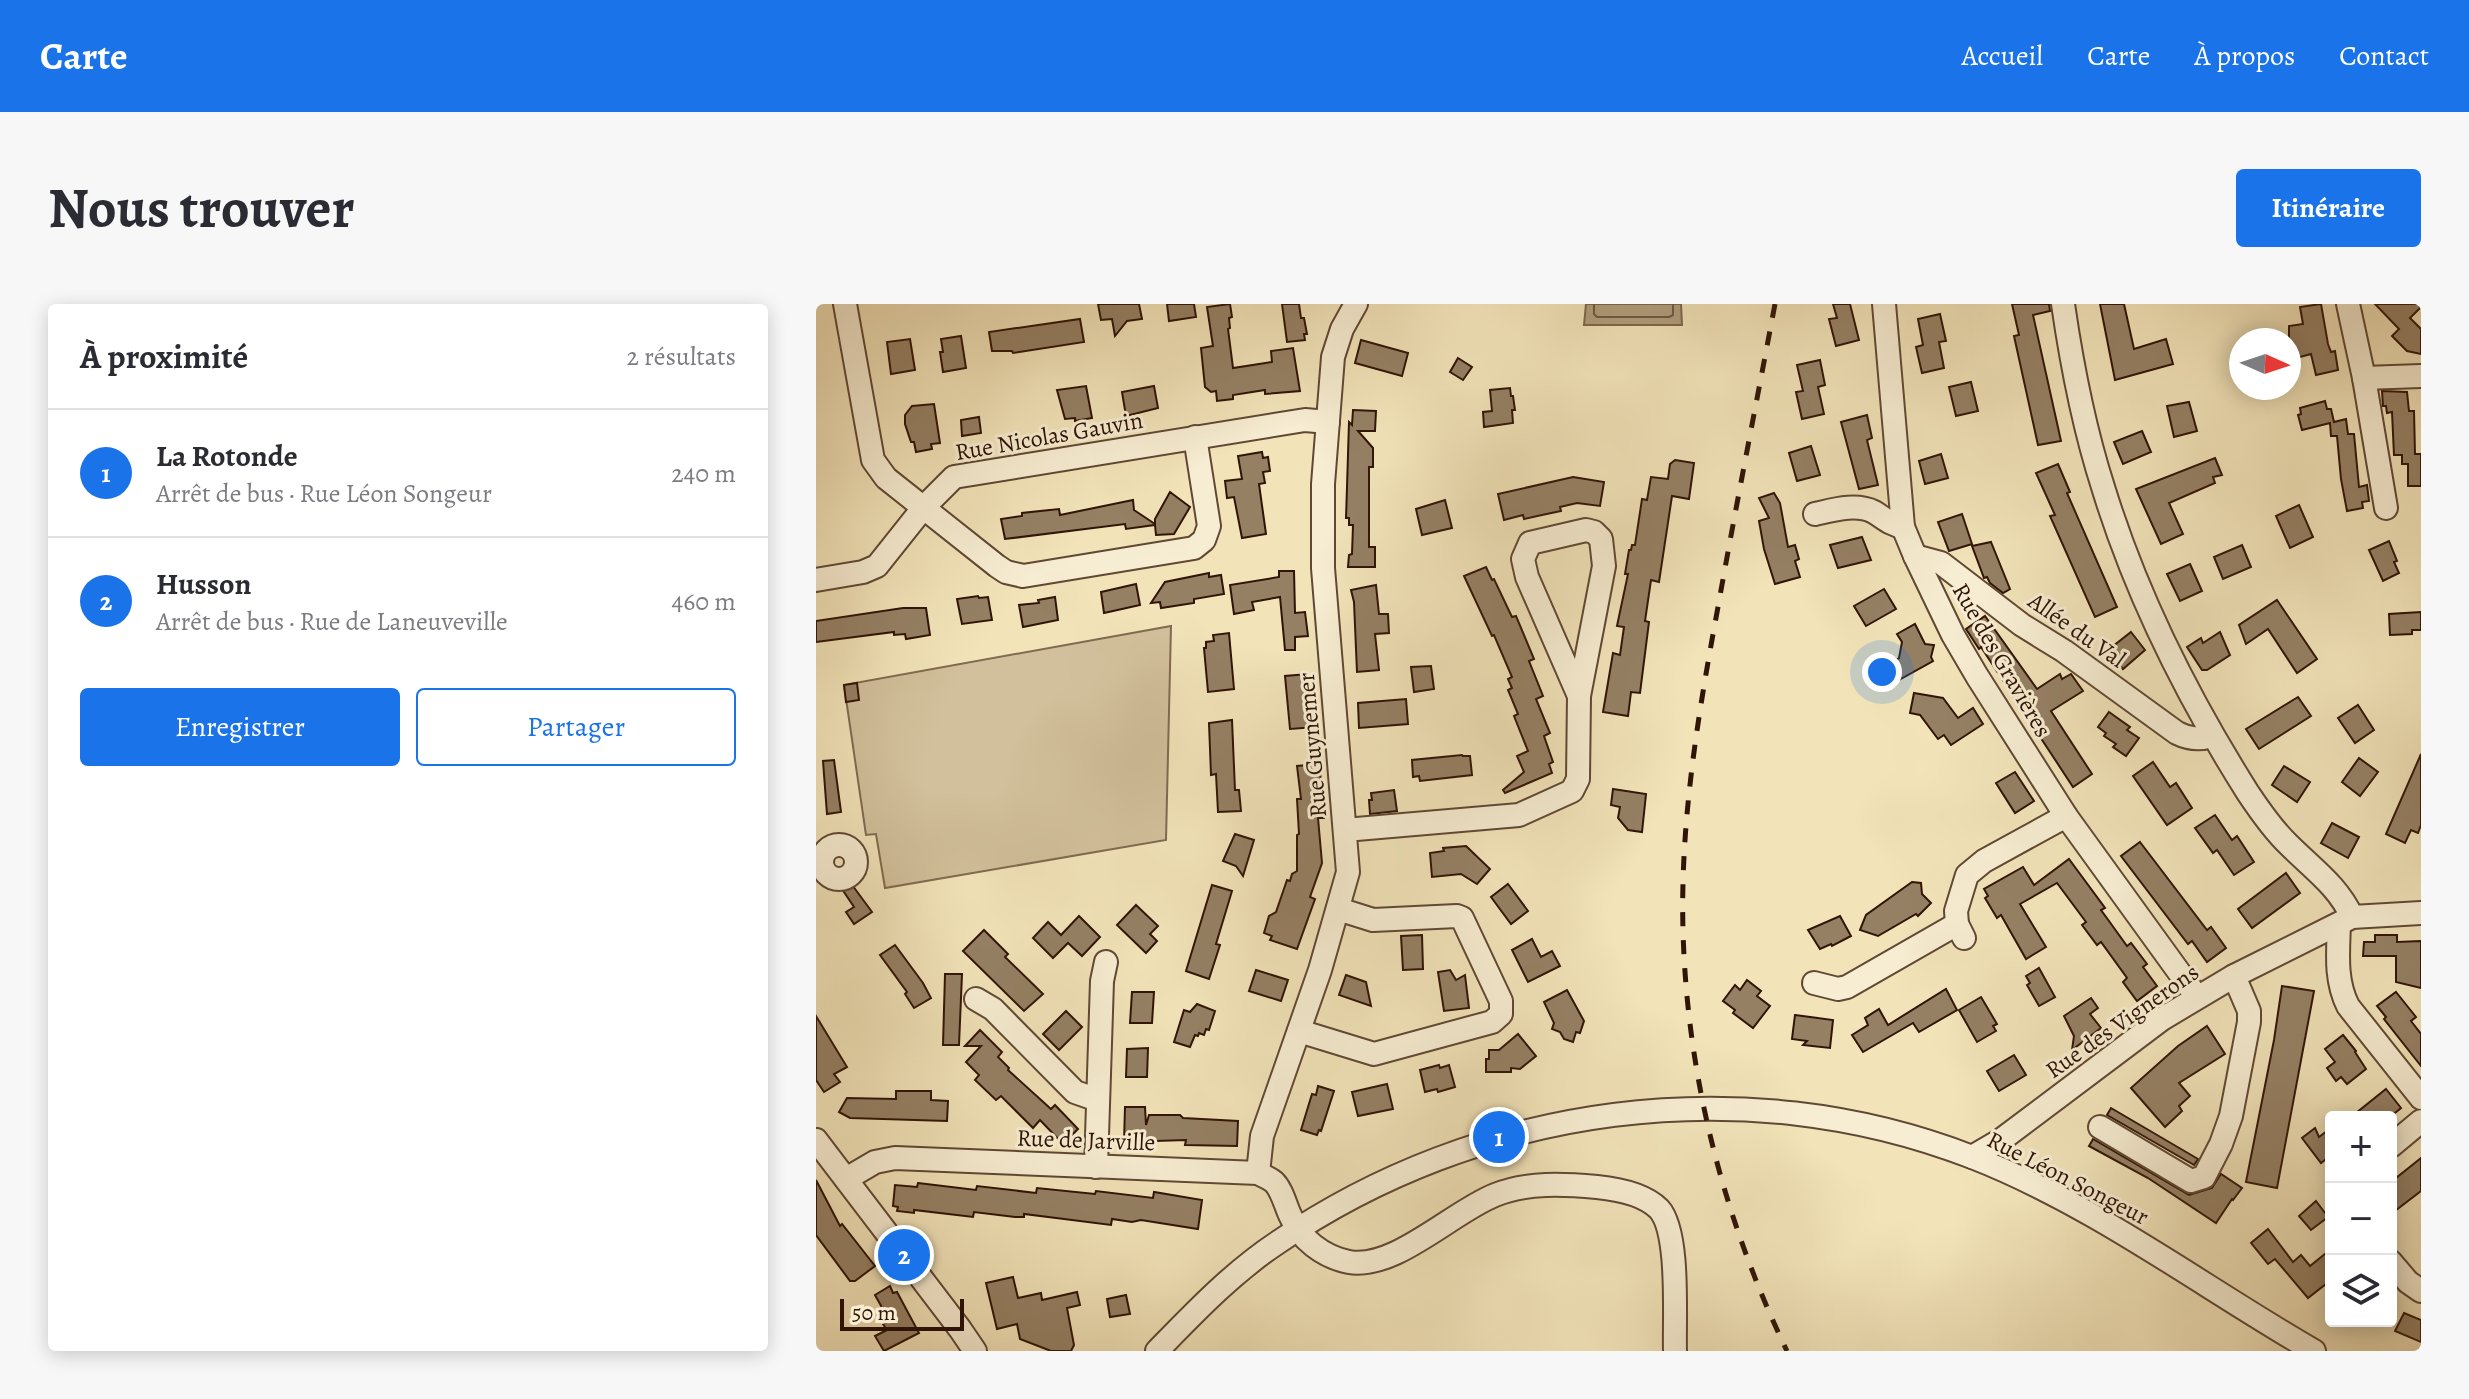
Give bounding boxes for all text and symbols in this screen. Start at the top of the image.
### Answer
text: Carte [40,30,128,82]
text: Accueil [1961,37,2043,75]
text: Carte [2087,37,2150,75]
text: À propos [2194,37,2295,75]
text: Contact [2339,37,2429,75]
button: Itinéraire [2236,169,2421,247]
text: Nous trouver [48,170,354,246]
north arrow [2229,328,2301,400]
text: À proximité [80,333,248,380]
text: 2 résultats [627,339,736,374]
street label: Rue Nicolas Gauvin [953,404,1145,468]
text: La Rotonde [156,436,298,476]
text: 1 [101,456,111,491]
text: 240 m [671,456,736,491]
text: Arrêt de bus · Rue Léon Songeur [156,476,492,511]
text: Husson [156,564,251,604]
street label: Rue des Gravières [1945,577,2059,743]
text: 2 [100,584,112,619]
text: 460 m [672,584,736,619]
street label: Allée du Val [2021,584,2132,675]
text: Arrêt de bus · Rue de Laneuveville [156,604,508,639]
your location [1862,652,1902,692]
street label: Rue Guynemer [1290,671,1334,819]
button: Enregistrer [80,688,400,766]
button: Partager [416,688,736,766]
street label: Rue des Vignerons [2039,956,2205,1086]
pin: 1 [1473,1107,1525,1167]
map controls [2325,1111,2397,1327]
button: + [2325,1111,2397,1183]
street label: Rue de Jarville [1016,1122,1156,1158]
street label: Rue Léon Songeur [1982,1123,2154,1233]
button: − [2325,1183,2397,1255]
pin: 2 [878,1225,930,1285]
button: layers [2325,1255,2397,1327]
scale bar [840,1295,964,1331]
text: 50 m [852,1298,896,1328]

